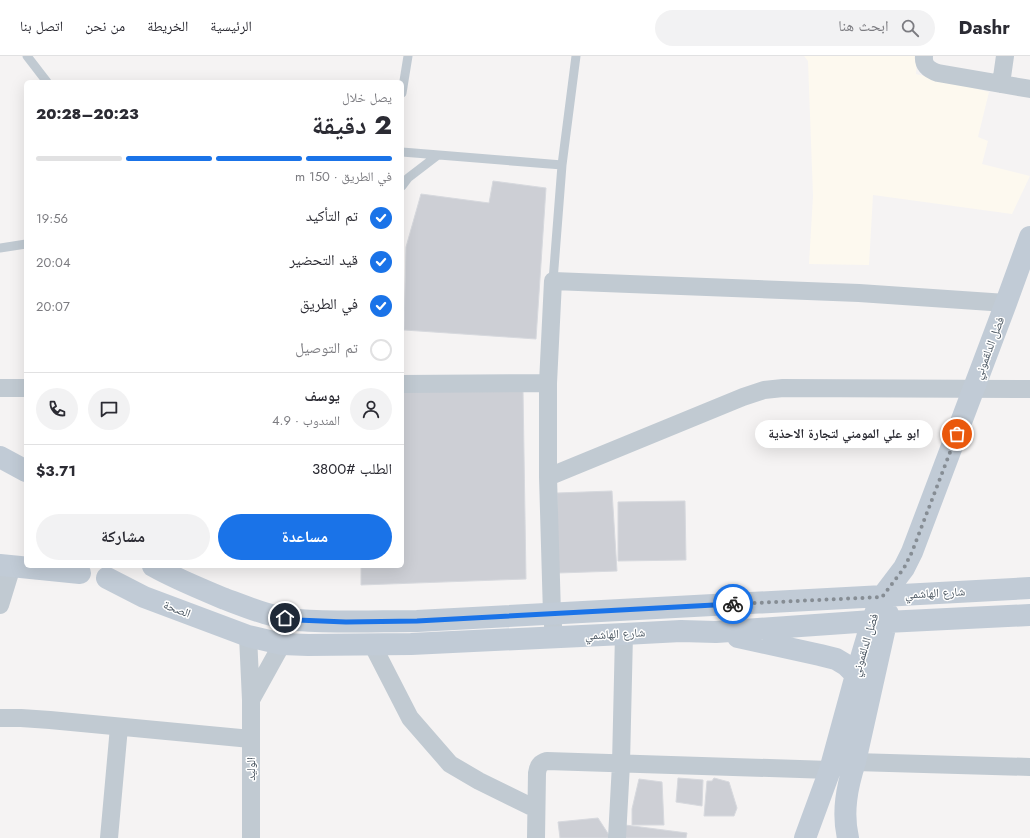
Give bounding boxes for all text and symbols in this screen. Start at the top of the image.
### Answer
search box [655,10,935,46]
text: Dashr [959,14,1010,41]
text: ابحث هنا [838,15,889,37]
text: اتصل بنا [20,16,63,36]
text: من نحن [85,16,125,36]
text: الخريطة [147,16,188,36]
text: الرئيسية [210,16,252,36]
icon: search [899,17,921,39]
text: يصل خلال [342,88,392,107]
text: 20:23–20:28 [36,103,139,125]
text: 2 دقيقة [312,106,392,144]
text: في الطريق · 150 m [295,167,392,186]
text: تم التأكيد [306,205,358,227]
icon: check [370,207,392,229]
text: 19:56 [36,209,68,228]
text: قيد التحضير [289,249,358,271]
icon: check [370,251,392,273]
text: 20:04 [36,253,70,272]
text: في الطريق [300,293,358,315]
icon: check [370,295,392,317]
text: 20:07 [36,297,70,316]
street label: فضل الدلقموني [969,314,1010,382]
text: تم التوصيل [295,337,358,359]
text: يوسف [305,385,340,407]
button: phone [36,388,78,430]
button: chat [88,388,130,430]
button: person [350,388,392,430]
text: المندوب · 4.9 [272,411,340,430]
pin [940,417,974,451]
callout: ابو علي المومني لتجارة الاحذية [755,420,933,448]
icon: bag [946,423,968,445]
text: ابو علي المومني لتجارة الاحذية [768,424,920,443]
text: الطلب #3800 [312,458,392,480]
text: $3.71 [36,460,76,482]
button: مشاركة [36,514,210,560]
button: مساعدة [218,514,392,560]
street label: شارع الهاشمي [904,582,966,605]
courier [713,584,753,624]
icon: bike [722,593,744,615]
street label: الصحة [161,596,193,622]
pin [268,601,302,635]
icon: home [274,607,296,629]
street label: فضل الدلقموني [847,611,884,679]
street label: شارع الهاشمي [584,623,646,646]
street label: الوليد [242,757,260,781]

